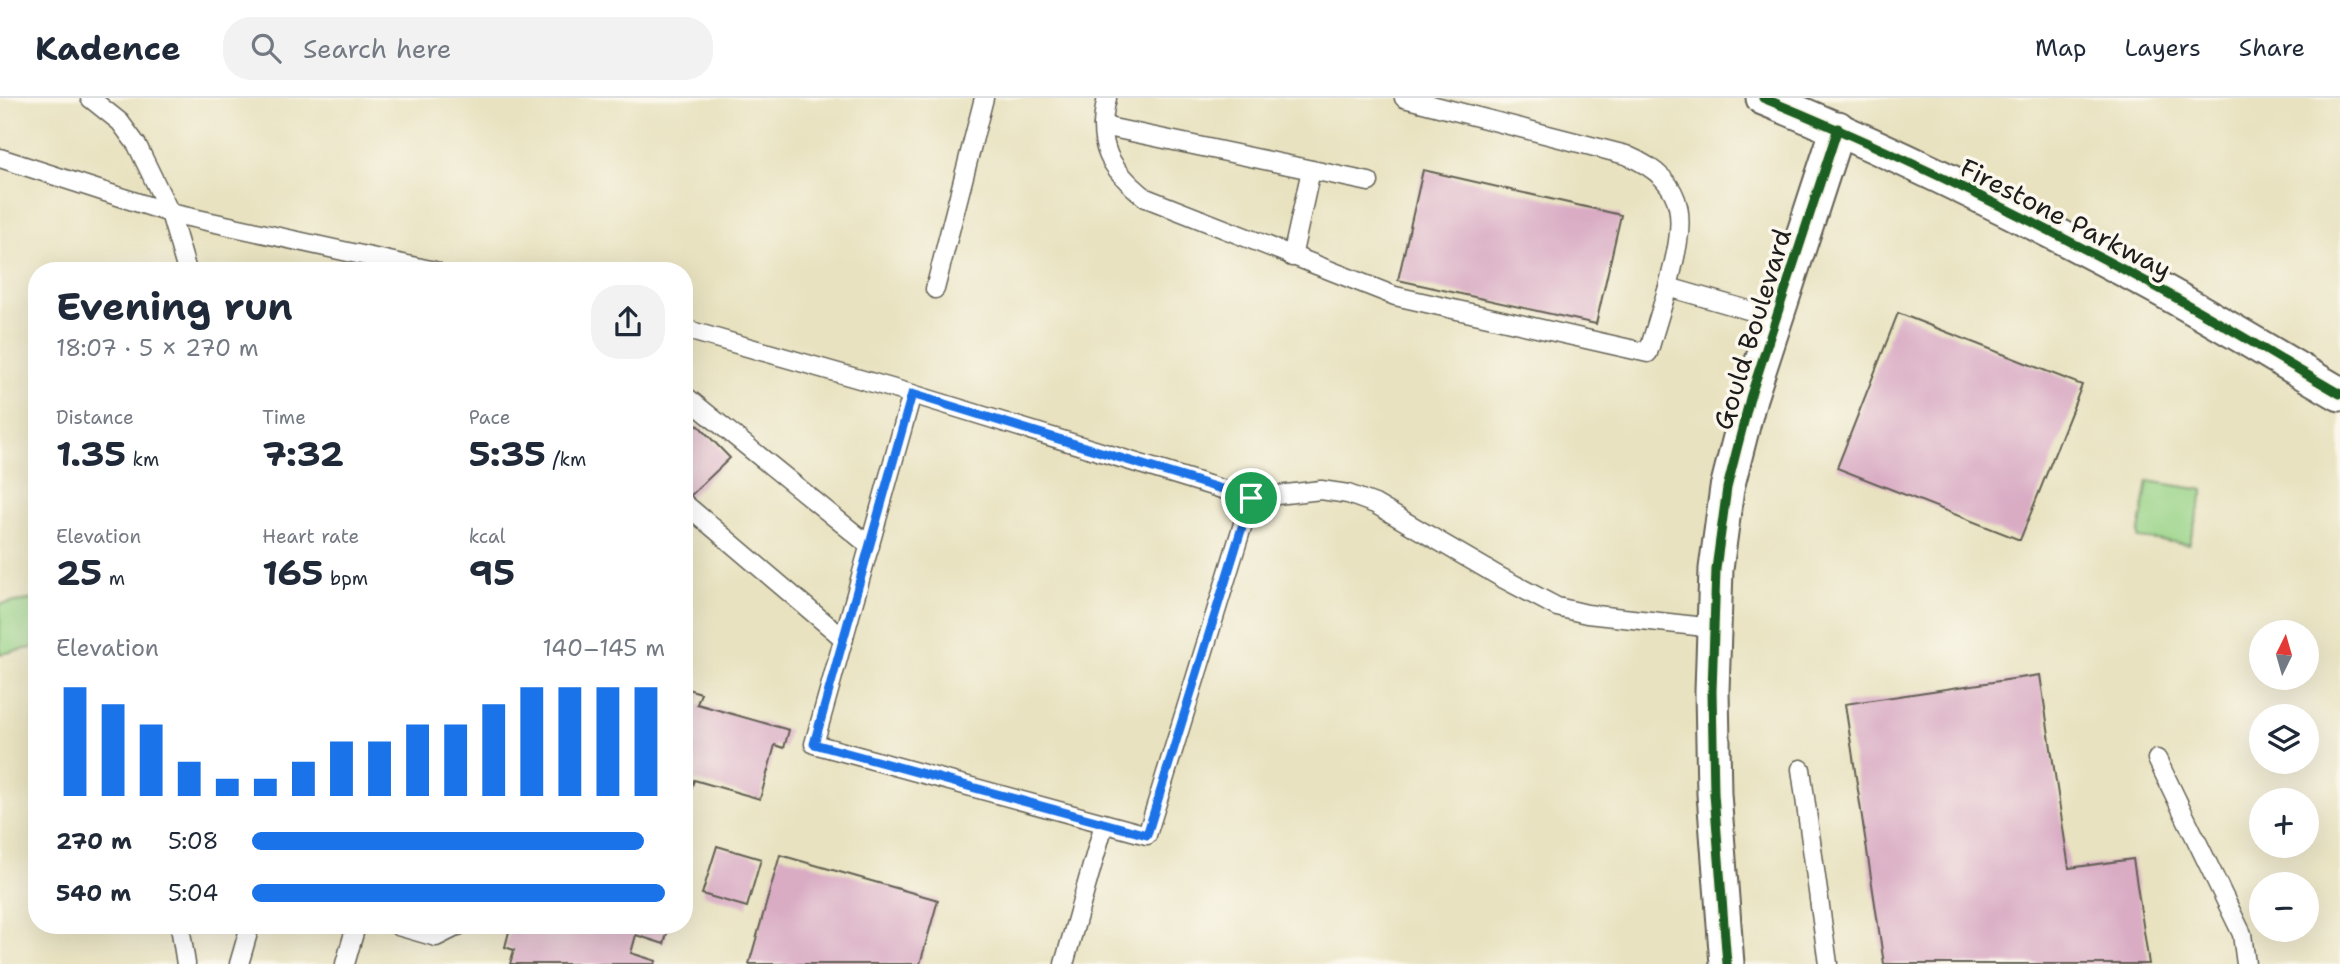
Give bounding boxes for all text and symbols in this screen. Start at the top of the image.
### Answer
search box [223,17,713,80]
text: Kadence [35,26,181,71]
icon: search [247,29,285,67]
text: Search here [303,31,451,66]
text: Map [2035,32,2086,64]
text: Layers [2124,32,2201,64]
text: Share [2239,32,2305,64]
street label: Firestone Parkway [1954,150,2178,286]
street label: Gould Boulevard [1705,224,1799,434]
text: Evening run [56,281,293,332]
button: share [591,285,665,359]
text: 18:07 · 5 × 270 m [56,333,259,363]
text: Distance [56,405,134,430]
text: Time [262,405,306,430]
text: Pace [469,405,510,430]
text: 1.35 [56,430,126,477]
text: 7:32 [262,430,344,477]
text: 5:35 [469,430,546,477]
text: km [126,447,159,472]
text: /km [546,447,586,472]
pin [1221,468,1281,528]
icon: arrive [1232,479,1270,517]
text: Elevation [56,524,141,549]
text: Heart rate [262,524,359,549]
text: kcal [469,524,506,549]
text: 25 [56,549,102,596]
text: 165 [262,549,323,596]
text: 95 [469,549,515,596]
text: m [102,566,125,591]
text: bpm [323,566,368,591]
north arrow [2249,620,2319,690]
map controls [2249,620,2319,942]
text: Elevation [56,633,159,663]
text: 140–145 m [543,633,665,663]
button: layers [2249,704,2319,774]
button: + [2249,788,2319,858]
text: 270 m [56,826,132,856]
text: 5:08 [168,826,219,856]
button: − [2249,872,2319,942]
text: 540 m [56,878,131,908]
text: 5:04 [168,878,218,908]

